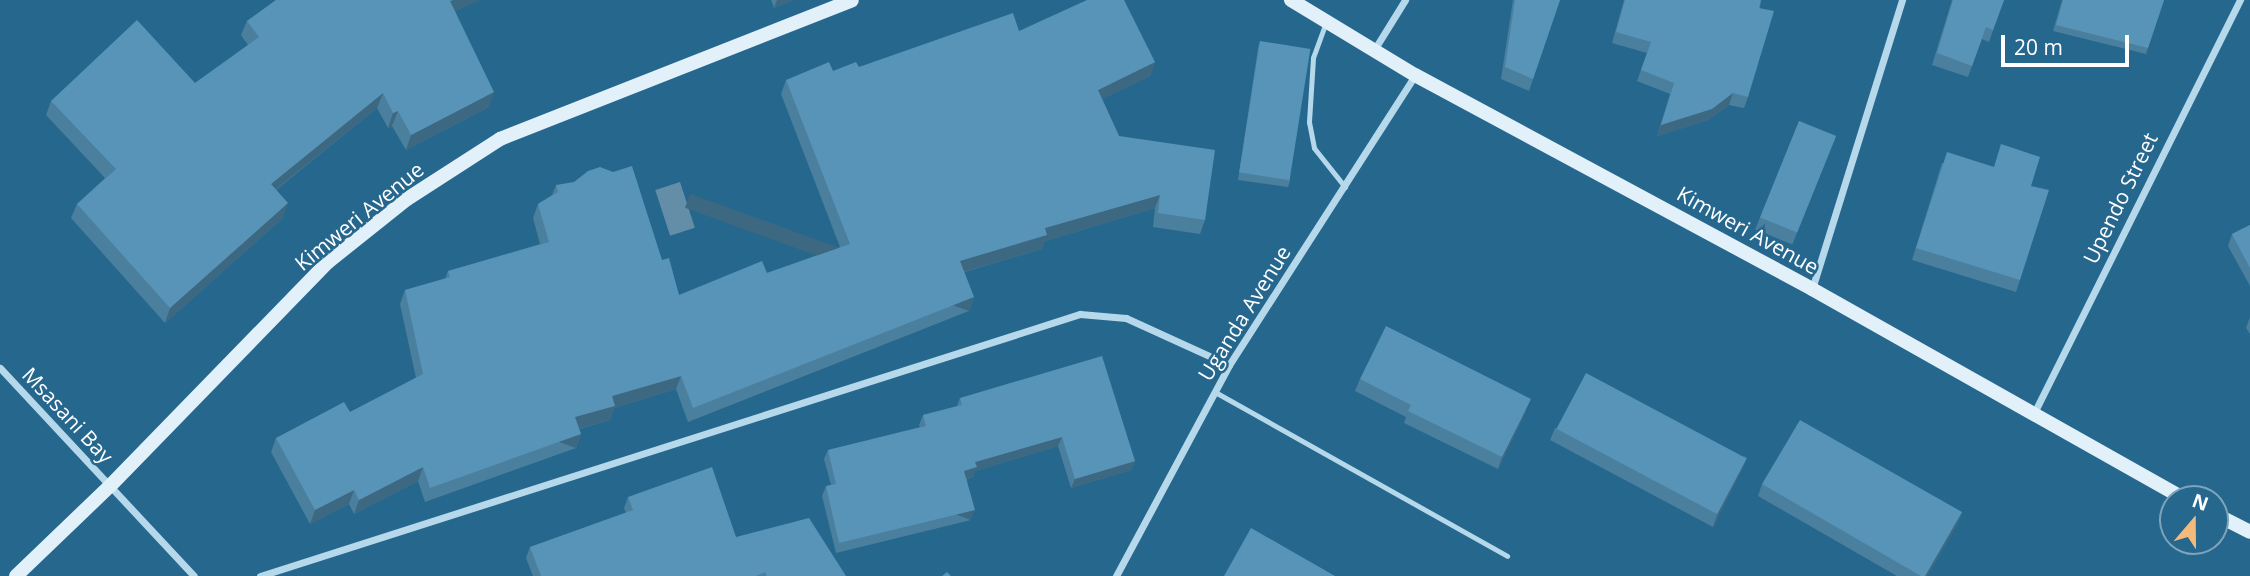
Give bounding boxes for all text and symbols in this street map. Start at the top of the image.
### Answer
scale bar [2005,21,2133,65]
text: 20 m [2014,33,2063,61]
street label: Upendo Street [2077,128,2163,268]
street label: Kimweri Avenue [290,156,428,276]
street label: Kimweri Avenue [1673,181,1823,279]
street label: Uganda Avenue [1192,241,1296,385]
street label: Msasani Bay [17,362,119,468]
north arrow [2159,485,2229,555]
text: N [2189,487,2212,517]

